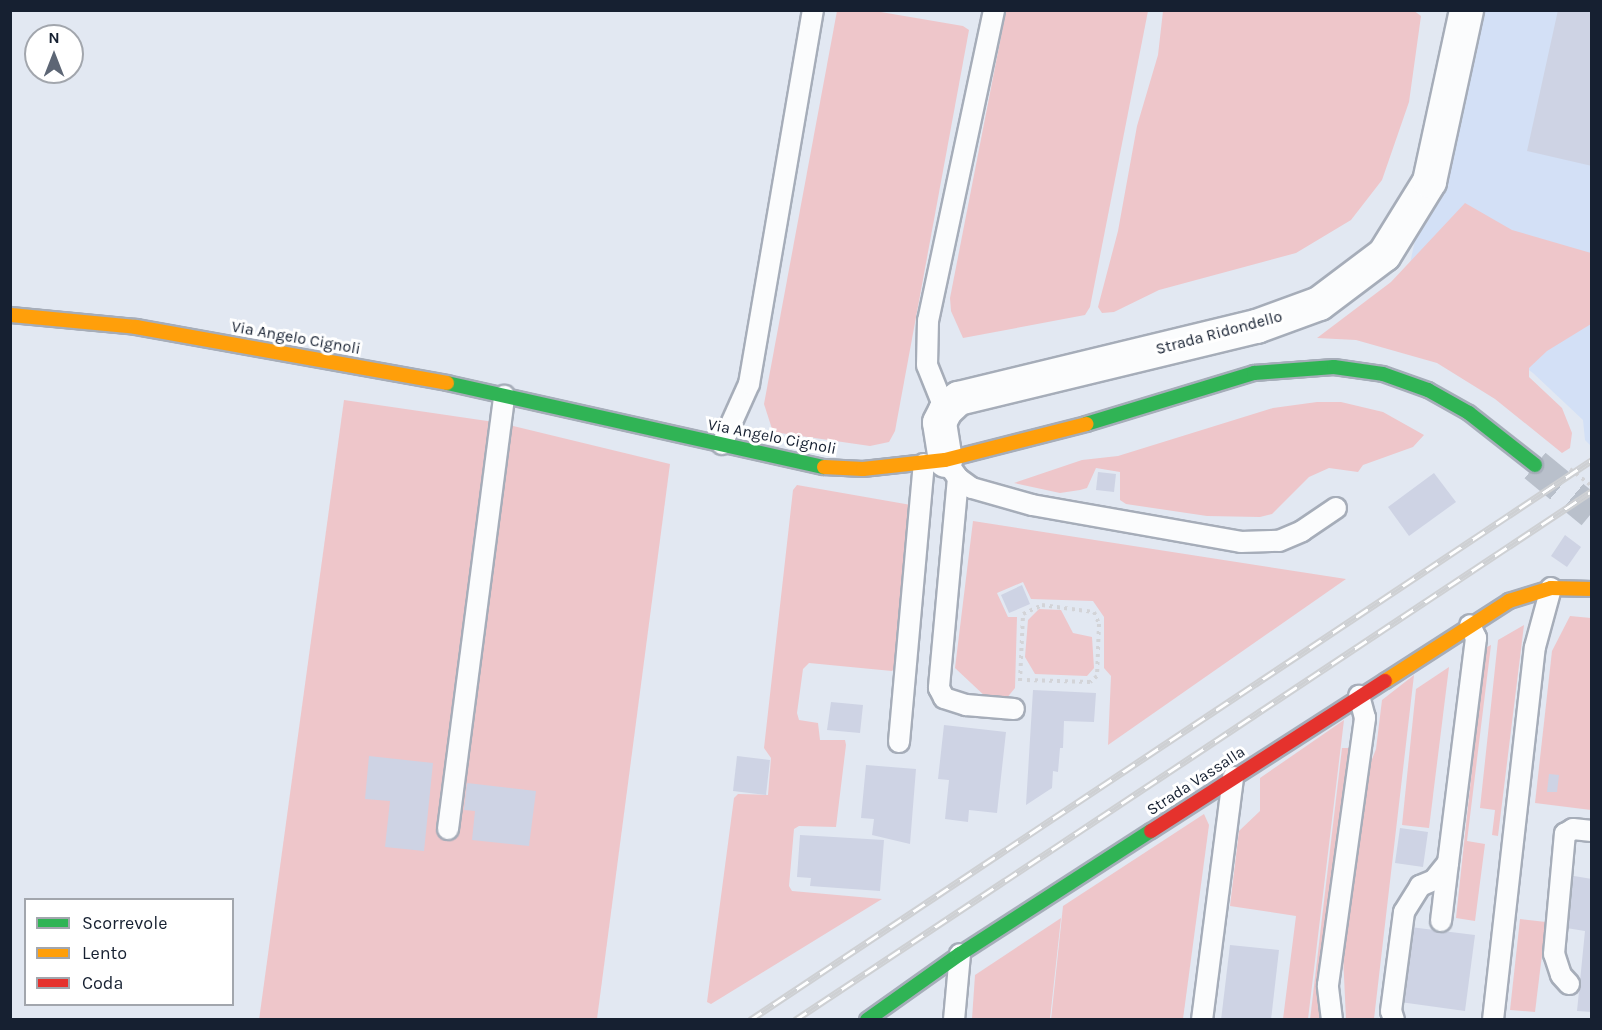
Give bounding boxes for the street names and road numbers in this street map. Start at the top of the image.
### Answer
street label: Strada Ridondello [1154,307,1284,359]
street label: Via Angelo Cignoli [230,317,362,359]
street label: Via Angelo Cignoli [706,415,838,459]
street label: Strada Vassalla [1143,742,1249,820]

